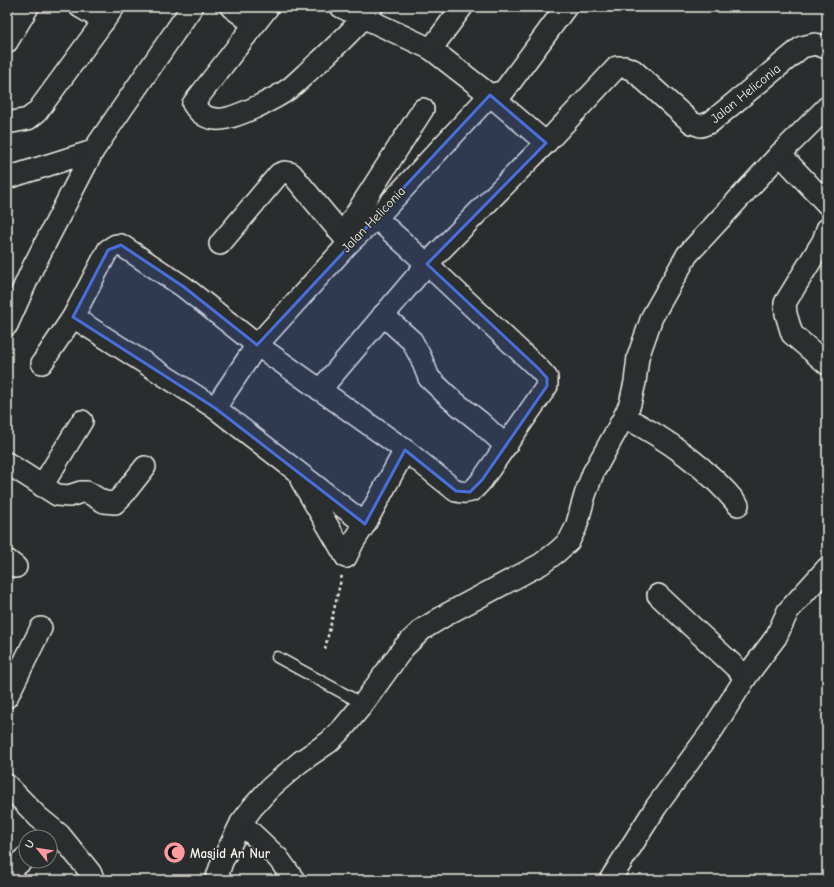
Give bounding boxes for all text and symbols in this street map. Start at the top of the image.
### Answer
street label: Jalan Heliconia [707,61,783,126]
street label: Jalan Heliconia [338,183,408,255]
north arrow [18,829,58,869]
text: U [22,838,37,851]
mosque icon: Masjid An Nur [162,840,188,866]
place label: Masjid An Nur [190,846,271,861]

